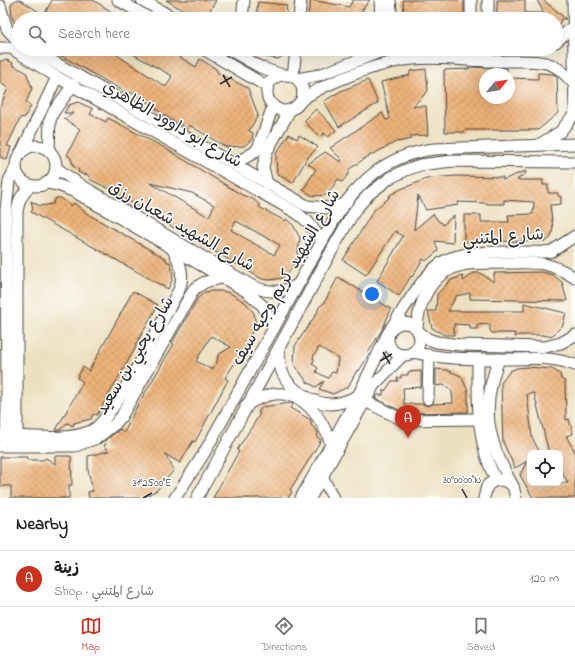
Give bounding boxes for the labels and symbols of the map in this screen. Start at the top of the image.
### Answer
north arrow [479,68,515,104]
street label: شارع ابو داوود الظاهري [98,74,247,174]
street label: شارع الشهيد شعبان رزق [104,174,259,278]
street label: شارع الشهيد كريم وجيه سيف [226,185,347,371]
street label: شارع المتنبي [461,222,545,254]
your location [362,284,382,304]
street label: شارع يحيي بن سعيد [90,292,182,420]
pin: A [395,405,421,438]
text: 30°00'00"N [443,473,482,488]
text: 31°25'00"E [133,476,171,491]

